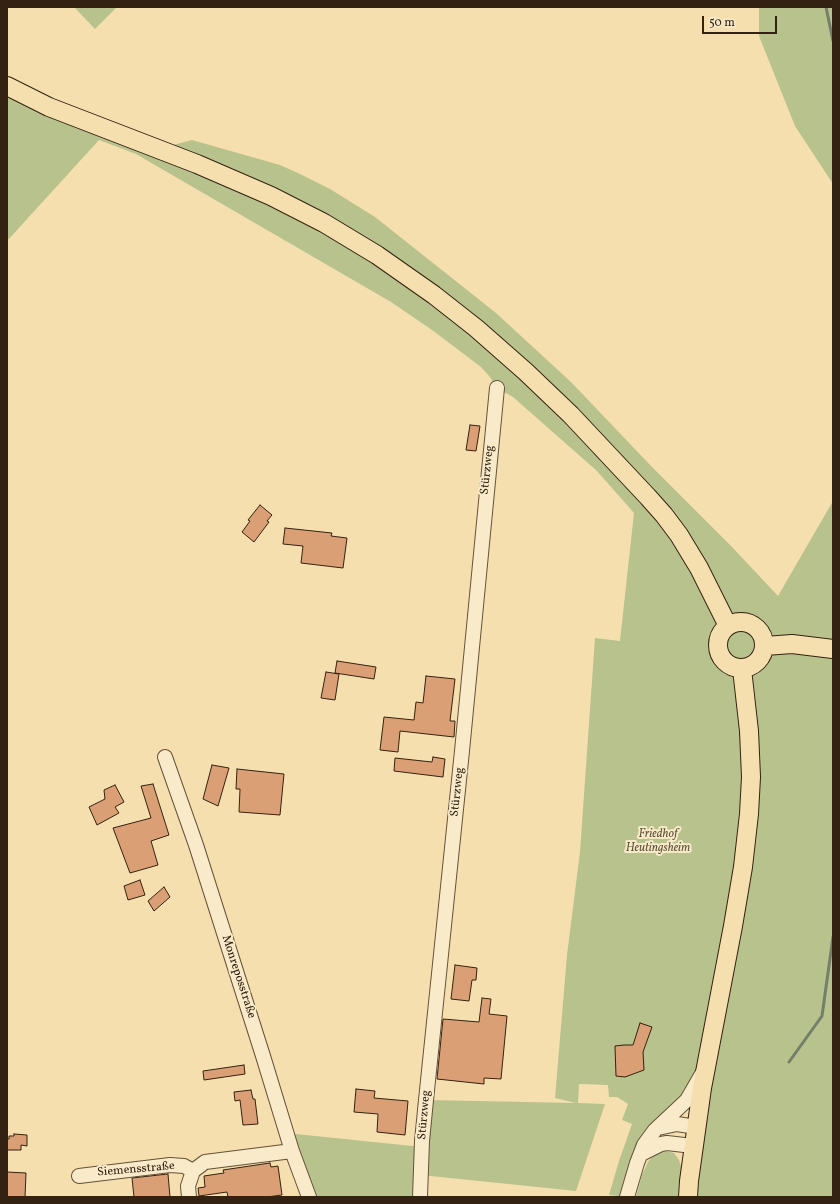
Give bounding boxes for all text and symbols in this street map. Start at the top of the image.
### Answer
scale bar [704,8,779,34]
text: 50 m [709,15,735,31]
street label: Stürzweg [478,445,498,495]
street label: Stürzweg [448,767,468,817]
park label: Friedhof Heutingsheim [626,828,690,856]
street label: Monreposstraße [218,933,258,1021]
street label: Stürzweg [416,1090,434,1140]
street label: Siemensstraße [97,1159,175,1181]

